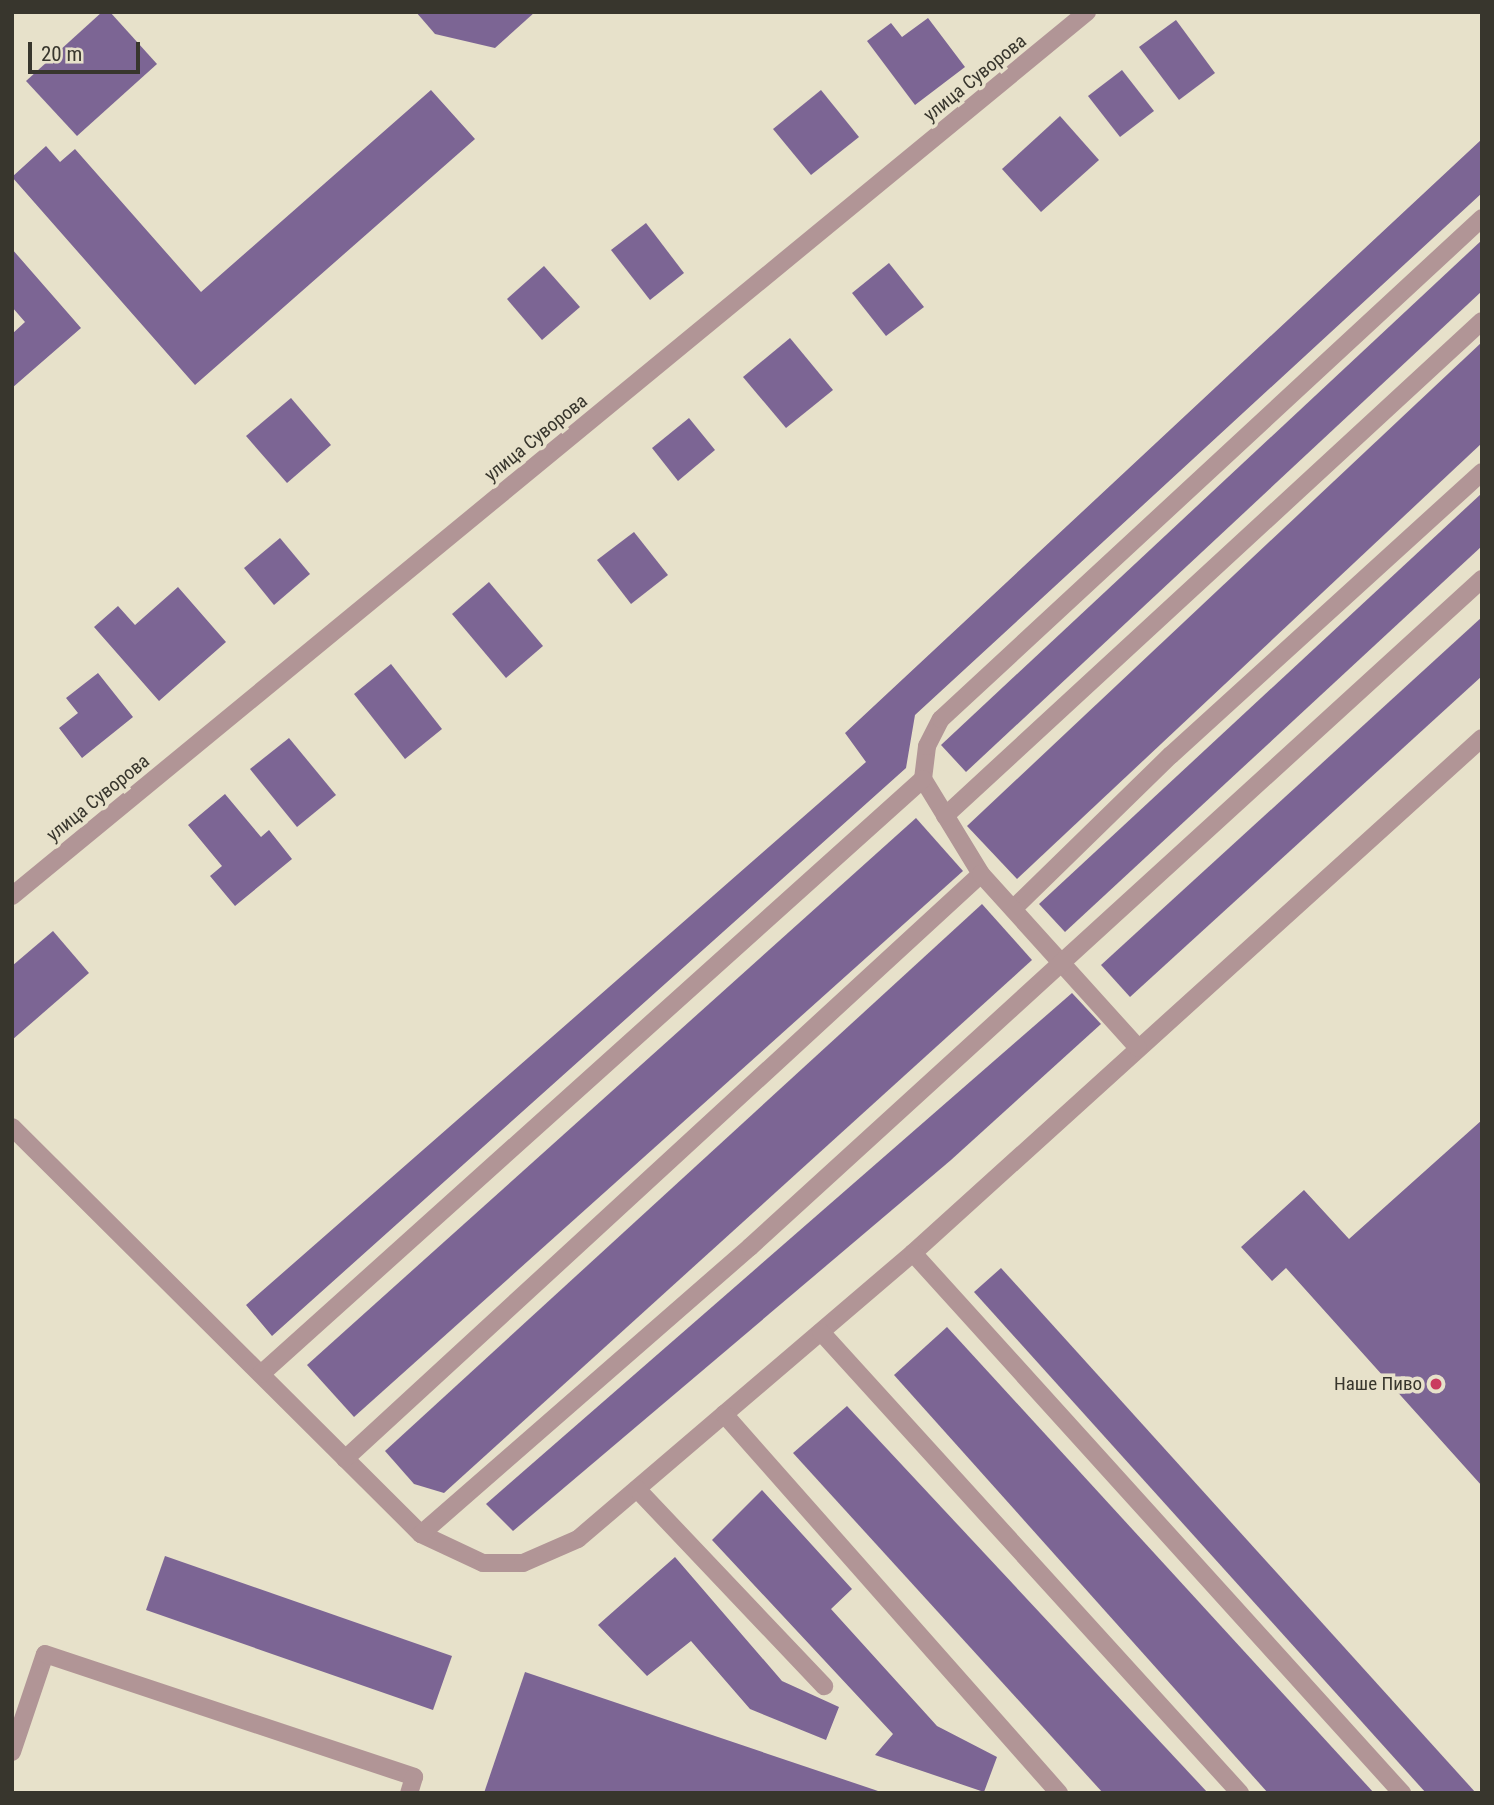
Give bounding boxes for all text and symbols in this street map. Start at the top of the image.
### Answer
scale bar [32,28,144,72]
street label: улица Суворова [919,30,1031,126]
text: 20 m [41,42,82,66]
street label: улица Суворова [480,390,592,486]
street label: улица Суворова [42,750,154,846]
place label: Наше Пиво [1334,1373,1422,1395]
marker: Наше Пиво [1428,1376,1444,1392]

